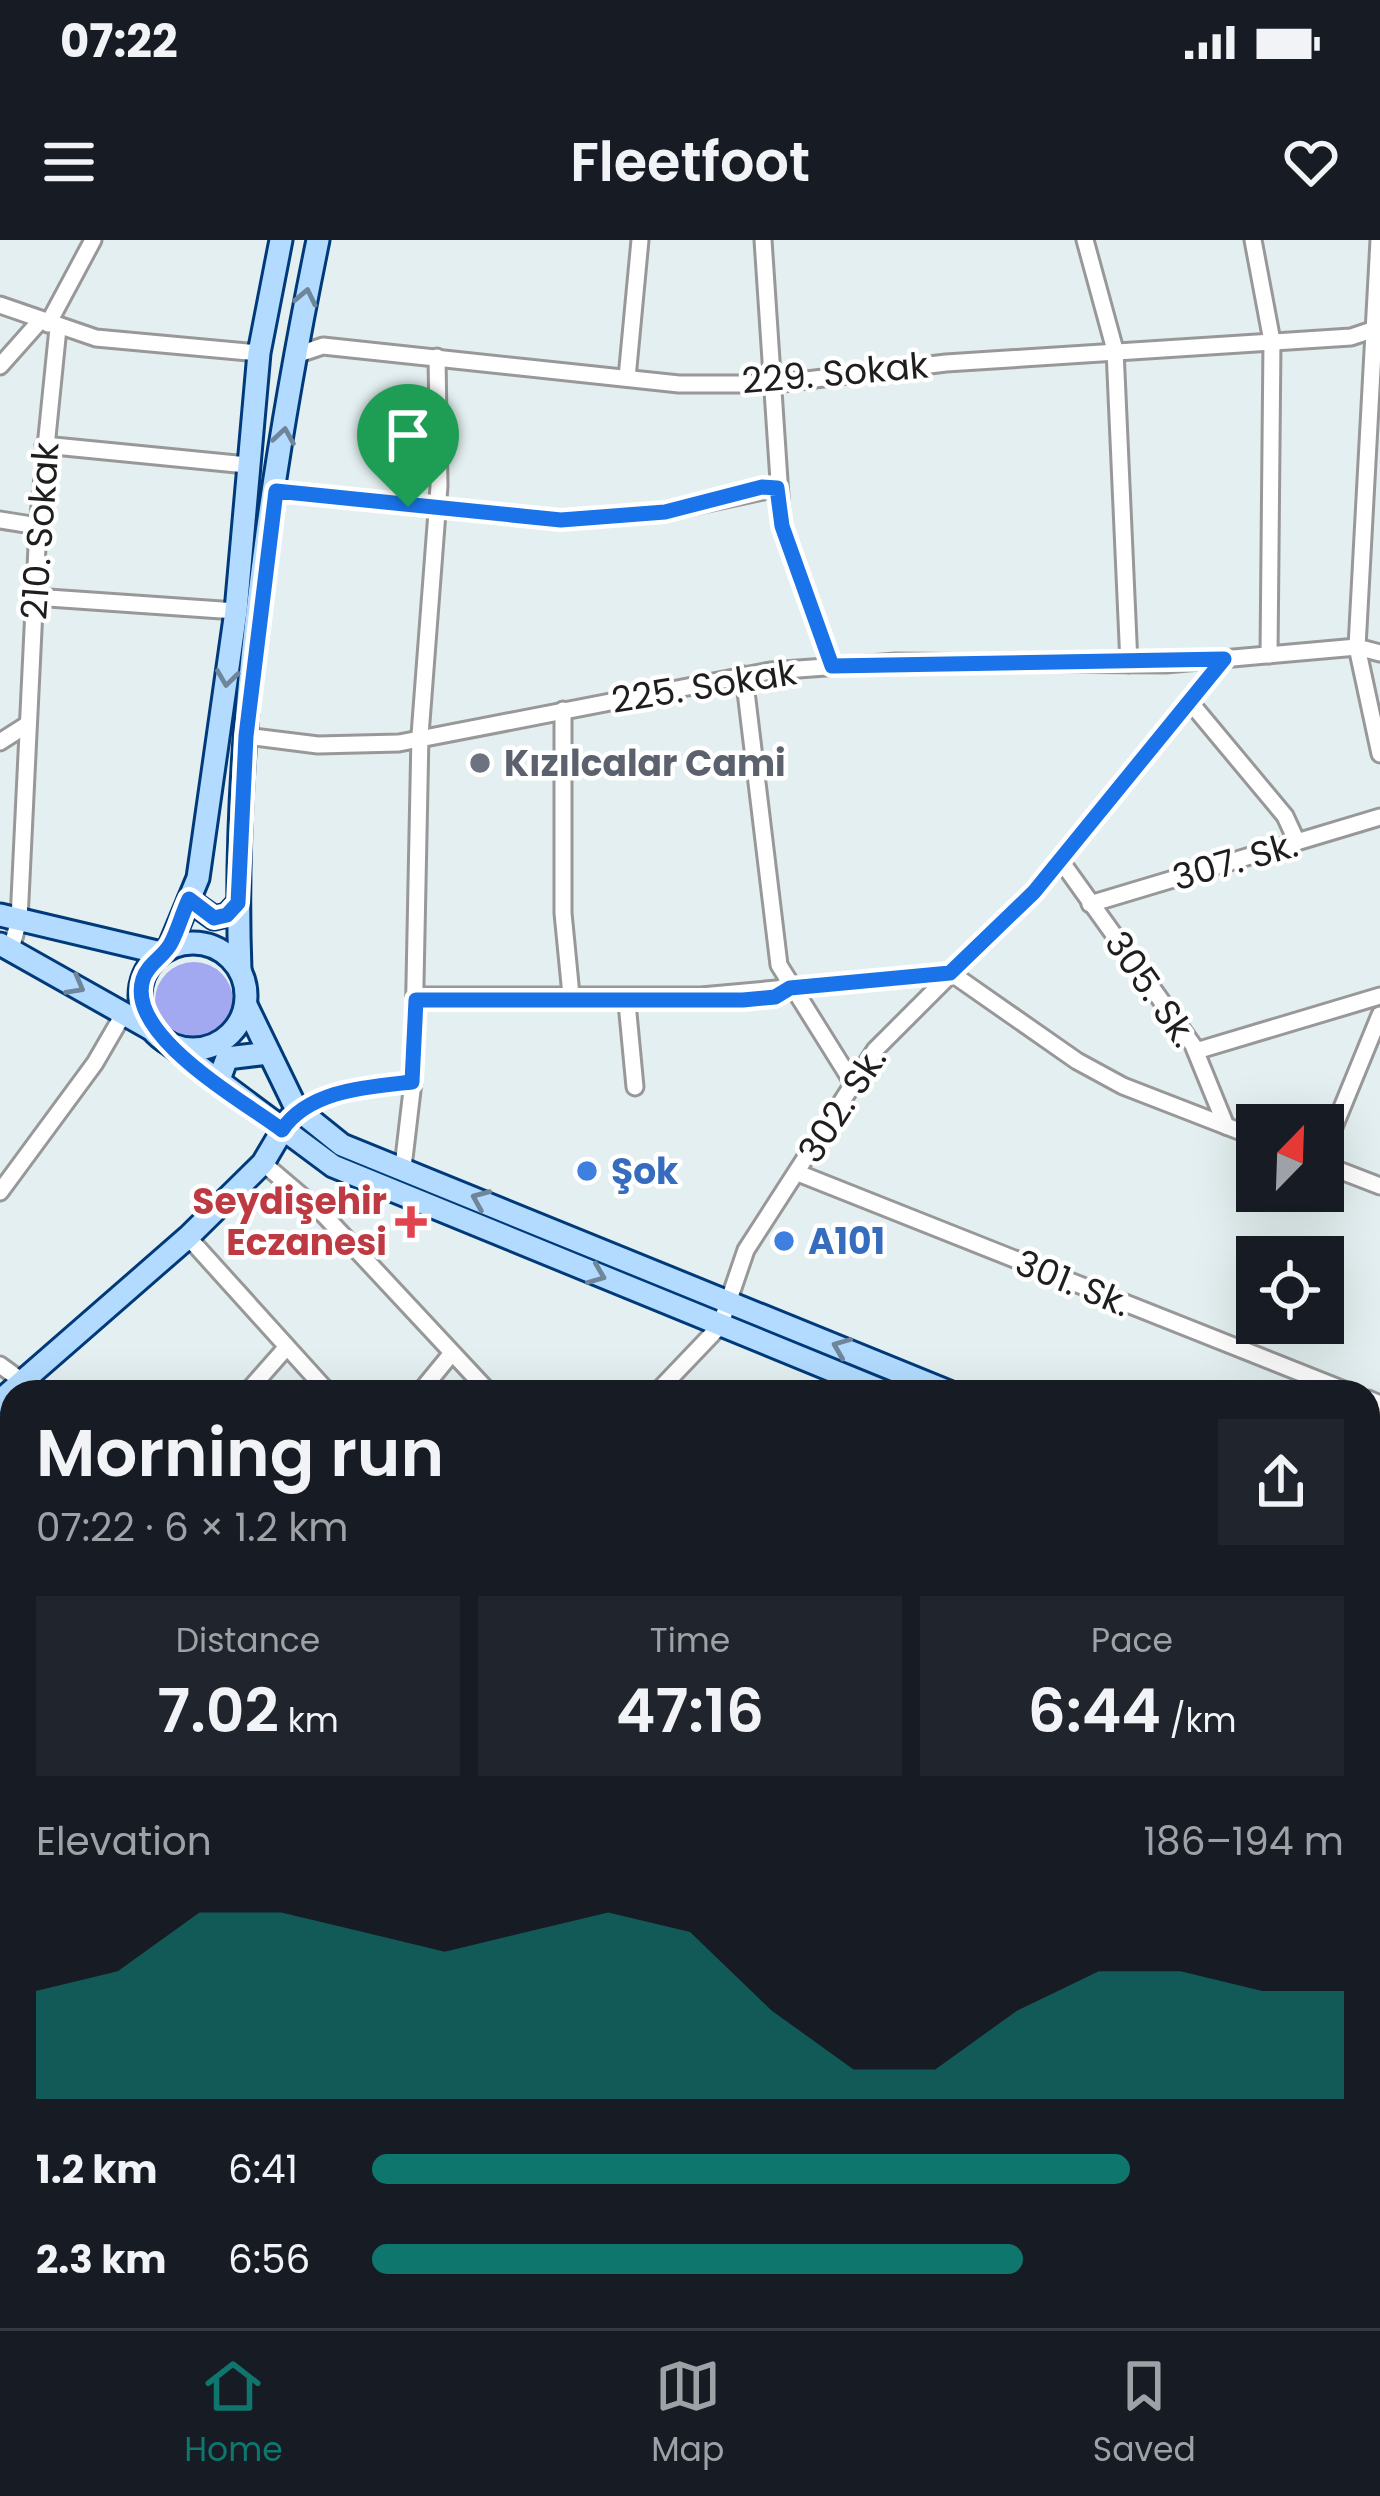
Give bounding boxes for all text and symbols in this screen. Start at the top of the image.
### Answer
text: 07:22 [60,10,178,73]
text: Fleetfoot [570,124,810,200]
icon: menu [36,129,102,195]
icon: heart [1278,129,1344,195]
one-way arrow [293,288,318,308]
street label: 229. Sokak [740,339,931,407]
pin [357,384,459,507]
icon: arrive [375,402,441,468]
one-way arrow [270,426,296,446]
street label: 210. Sokak [8,440,72,621]
street label: 225. Sokak [608,646,801,726]
one-way arrow [215,668,241,688]
place label: Kızılcalar Cami [504,738,786,789]
marker: Kızılcalar Cami [467,750,493,776]
street label: 307. Sk. [1167,819,1303,903]
street label: 305. Sk. [1093,921,1209,1057]
one-way arrow [64,972,85,995]
street label: 302. Sk. [786,1037,898,1173]
north arrow [1236,1104,1344,1212]
map controls [1236,1104,1344,1344]
place label: Şok [611,1146,679,1197]
marker: Şok [574,1158,600,1184]
place label: Seydişehir Eczanesi [192,1176,387,1268]
one-way arrow [471,1189,492,1213]
marker: Seydişehir Eczanesi [398,1209,424,1235]
place label: A101 [808,1216,885,1267]
marker: A101 [771,1228,797,1254]
button: locate [1236,1236,1344,1344]
street label: 301. Sk. [1008,1237,1138,1329]
one-way arrow [586,1261,607,1285]
one-way arrow [831,1337,852,1362]
text: Morning run [36,1407,444,1499]
button: share [1218,1419,1344,1545]
text: 07:22 · 6 × 1.2 km [36,1500,348,1555]
text: Distance [176,1617,320,1664]
text: Time [650,1617,730,1664]
text: Pace [1091,1617,1173,1664]
text: 7.02 [157,1669,279,1753]
text: 47:16 [616,1669,764,1753]
text: 6:44 [1027,1669,1161,1753]
text: km [279,1697,339,1744]
text: /km [1161,1697,1237,1744]
text: Elevation [36,1814,212,1869]
text: 186–194 m [1144,1814,1344,1869]
text: 1.2 km [36,2142,158,2197]
text: 6:41 [228,2142,298,2197]
text: 2.3 km [36,2232,167,2287]
text: 6:56 [228,2232,310,2287]
tab: Home [184,2353,283,2475]
tab: Map [651,2353,724,2475]
tab: Saved [1093,2353,1196,2475]

